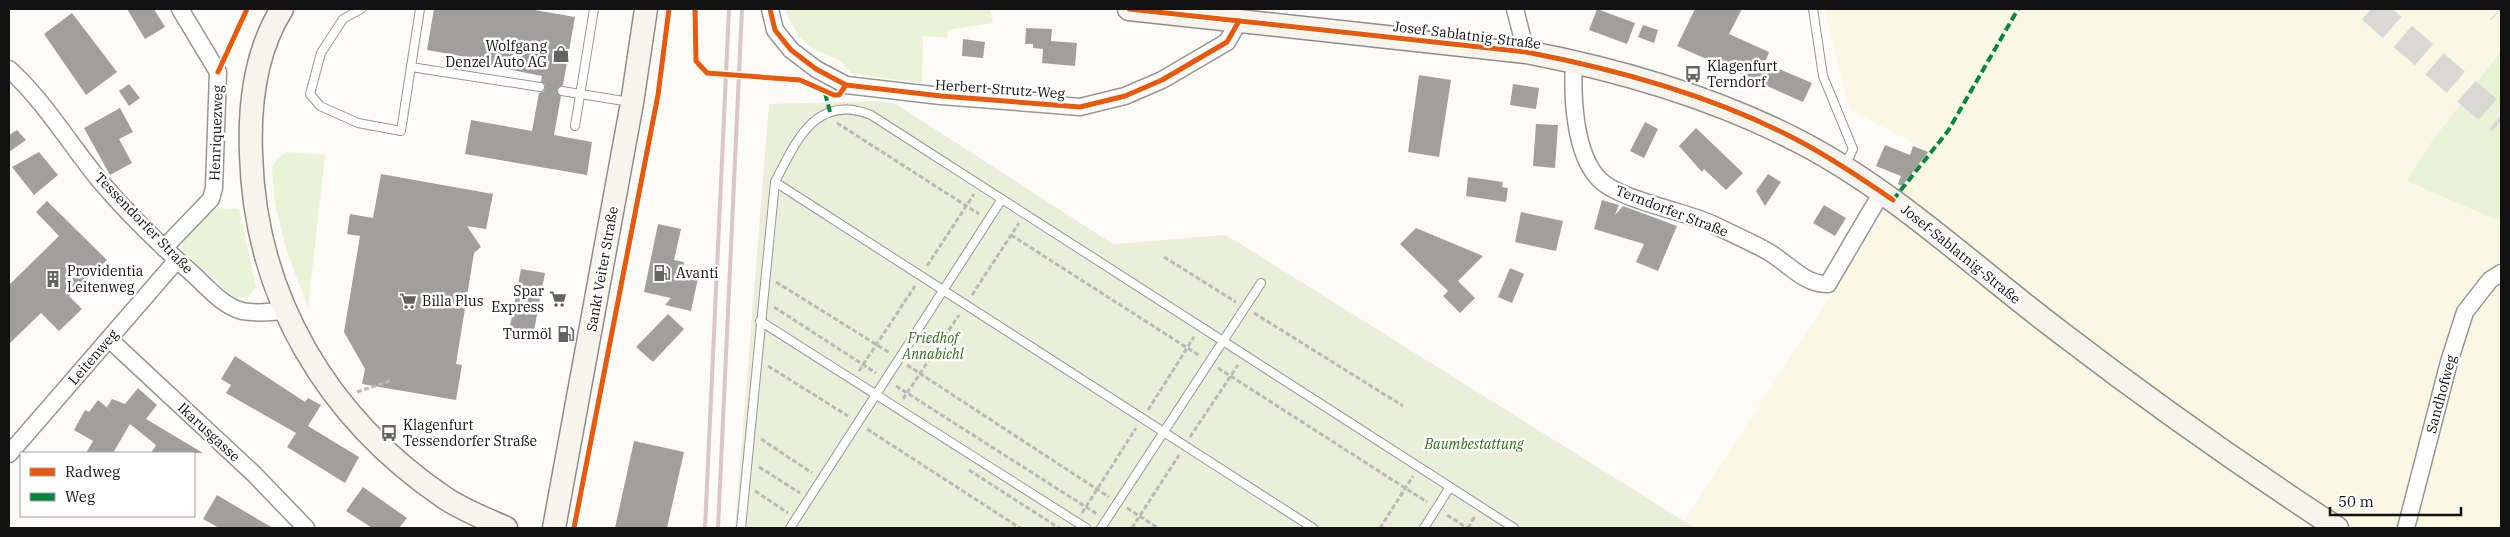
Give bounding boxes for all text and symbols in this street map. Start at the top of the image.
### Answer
street label: Josef-Sablatnig-Straße [1392,17,1542,53]
place label: Wolfgang Denzel Auto AG [445,37,547,71]
shop icon: Wolfgang Denzel Auto AG [551,44,571,64]
place label: Klagenfurt Terndorf [1707,57,1777,91]
bus stop icon: Klagenfurt Terndorf [1683,64,1703,84]
street label: Herbert-Strutz-Weg [934,75,1066,103]
street label: Henriquezweg [205,85,227,181]
street label: Tessendorfer Straße [91,169,197,277]
street label: Terndorfer Straße [1613,181,1731,241]
street label: Josef-Sablatnig-Straße [1898,200,2024,308]
street label: Sankt Veiter Straße [582,205,622,333]
place label: Providentia Leitenweg [67,262,144,296]
fuel station icon: Avanti [652,263,672,283]
place label: Avanti [676,264,719,282]
building icon: Providentia Leitenweg [43,269,63,289]
place label: Spar Express [491,282,545,316]
supermarket icon: Spar Express [548,289,568,309]
supermarket icon: Billa Plus [398,291,418,311]
place label: Billa Plus [422,292,484,310]
fuel station icon: Turmöl [556,324,576,344]
street label: Leitenweg [64,325,122,388]
place label: Turmöl [503,325,552,343]
park label: Friedhof Annabichl [901,329,965,363]
street label: Sandhofweg [2422,352,2460,435]
street label: Ikarusgasse [174,399,244,465]
place label: Klagenfurt Tessendorfer Straße [403,416,537,450]
bus stop icon: Klagenfurt Tessendorfer Straße [379,423,399,443]
park label: Baumbestattung [1423,435,1524,453]
legend [20,452,195,517]
text: Radweg [65,462,120,481]
scale bar [2330,484,2461,516]
text: Weg [65,487,95,506]
text: 50 m [2338,492,2374,511]

